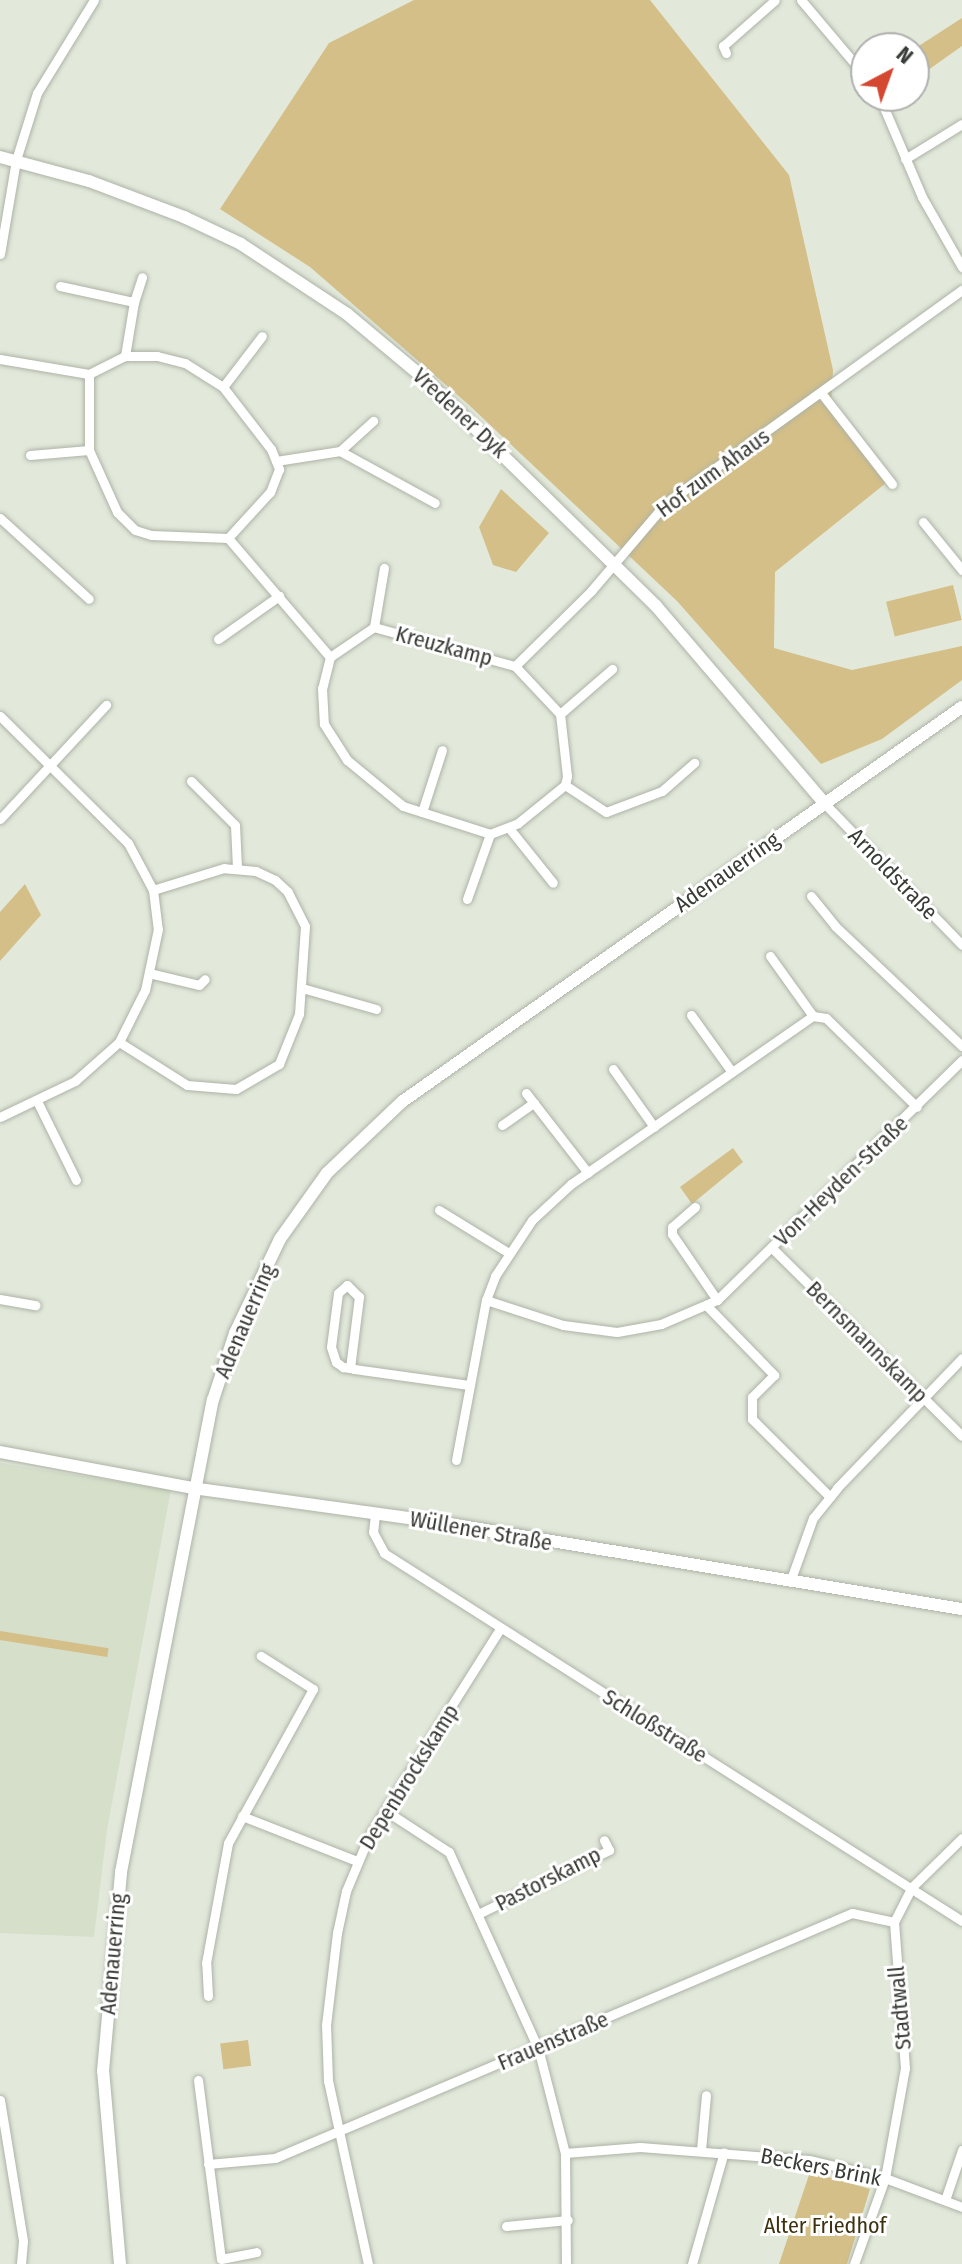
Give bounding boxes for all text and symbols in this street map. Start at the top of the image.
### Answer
north arrow [850,32,930,112]
text: N [891,41,919,70]
street label: Vredener Dyk [407,363,513,463]
street label: Hof zum Ahaus [651,423,775,523]
street label: Kreuzkamp [393,620,495,672]
street label: Arnoldstraße [843,823,943,925]
street label: Adenauerring [670,826,784,918]
street label: Von-Heyden-Straße [769,1110,913,1252]
street label: Adenauerring [209,1260,281,1382]
street label: Bernsmannskamp [801,1276,933,1408]
street label: Wüllener Straße [408,1506,554,1556]
street label: Schloßstraße [598,1684,712,1768]
street label: Depenbrockskamp [354,1699,464,1855]
street label: Pastorskamp [491,1841,605,1917]
street label: Adenauerring [95,1892,131,2016]
street label: Stadtwall [883,1965,917,2051]
street label: Frauenstraße [494,2006,612,2076]
street label: Beckers Brink [758,2142,884,2192]
park label: Alter Friedhof [764,2213,886,2239]

